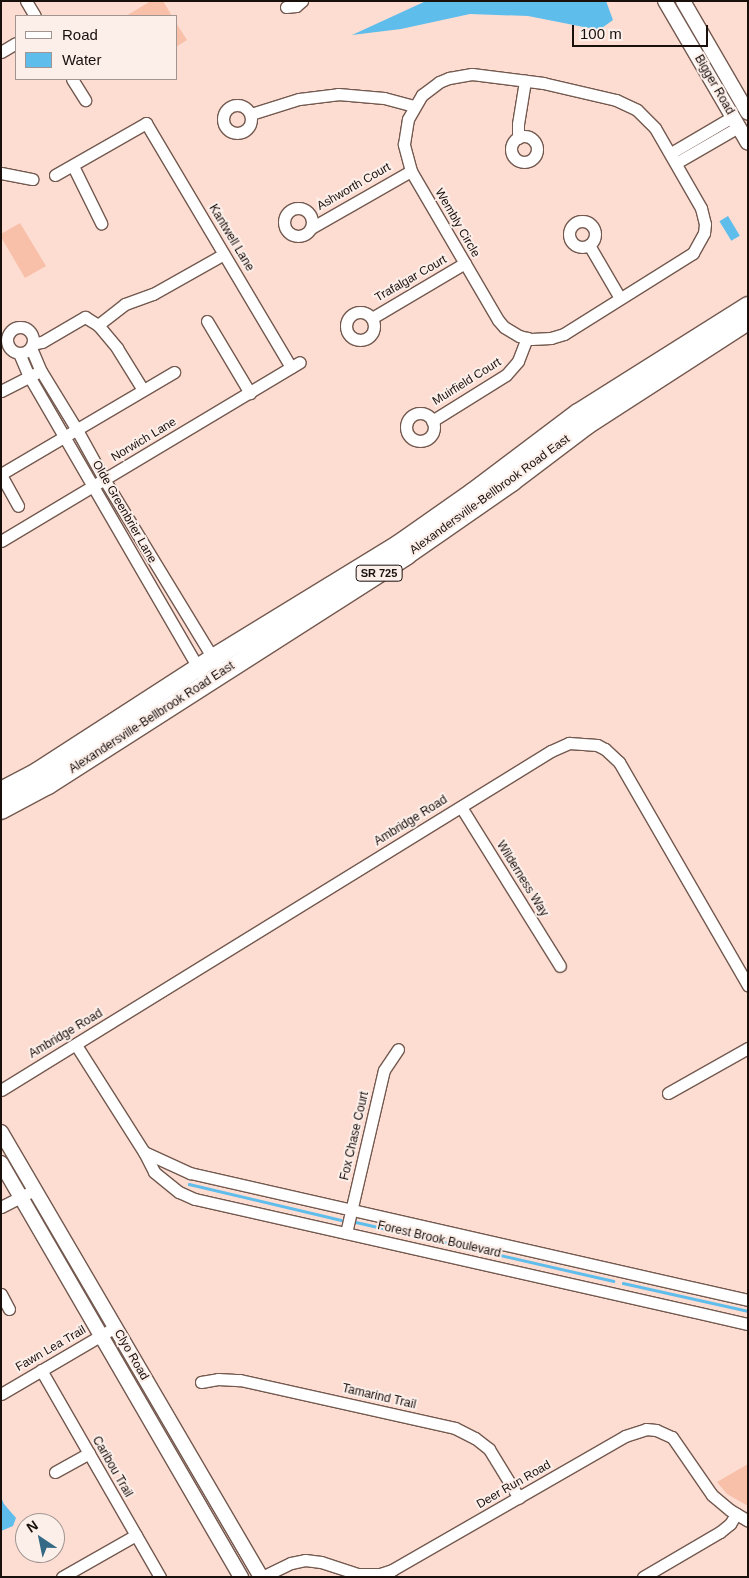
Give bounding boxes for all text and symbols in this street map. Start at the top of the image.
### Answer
legend [15,15,178,80]
scale bar [574,15,710,47]
text: 100 m [580,25,622,42]
text: Road [62,26,98,43]
text: Water [62,51,101,68]
street label: Bigger Road [691,53,737,117]
street label: Ashworth Court [315,160,393,214]
street label: Wembly Circle [431,186,483,260]
street label: Kantwell Lane [205,202,257,274]
street label: Trafalgar Court [373,253,449,305]
street label: Muirfield Court [430,355,504,409]
street label: Norwich Lane [109,415,179,465]
street label: Alexandersville-Bellbrook Road East [407,432,573,558]
street label: Olde Greenbrier Lane [89,458,159,566]
road number: SR 725 [355,564,403,582]
street label: Alexandersville-Bellbrook Road East [67,659,237,777]
street label: Ambridge Road [372,793,450,849]
street label: Wilderness Way [493,839,551,919]
street label: Ambridge Road [27,1006,105,1062]
street label: Fox Chase Court [338,1090,372,1182]
street label: Forest Brook Boulevard [376,1219,502,1261]
street label: Fawn Lea Trail [13,1323,89,1375]
street label: Clyo Road [111,1327,151,1383]
street label: Tamarind Trail [341,1381,417,1413]
street label: Caribou Trail [89,1434,135,1500]
street label: Deer Run Road [474,1458,554,1512]
north arrow [15,1513,65,1563]
text: N [24,1517,41,1536]

